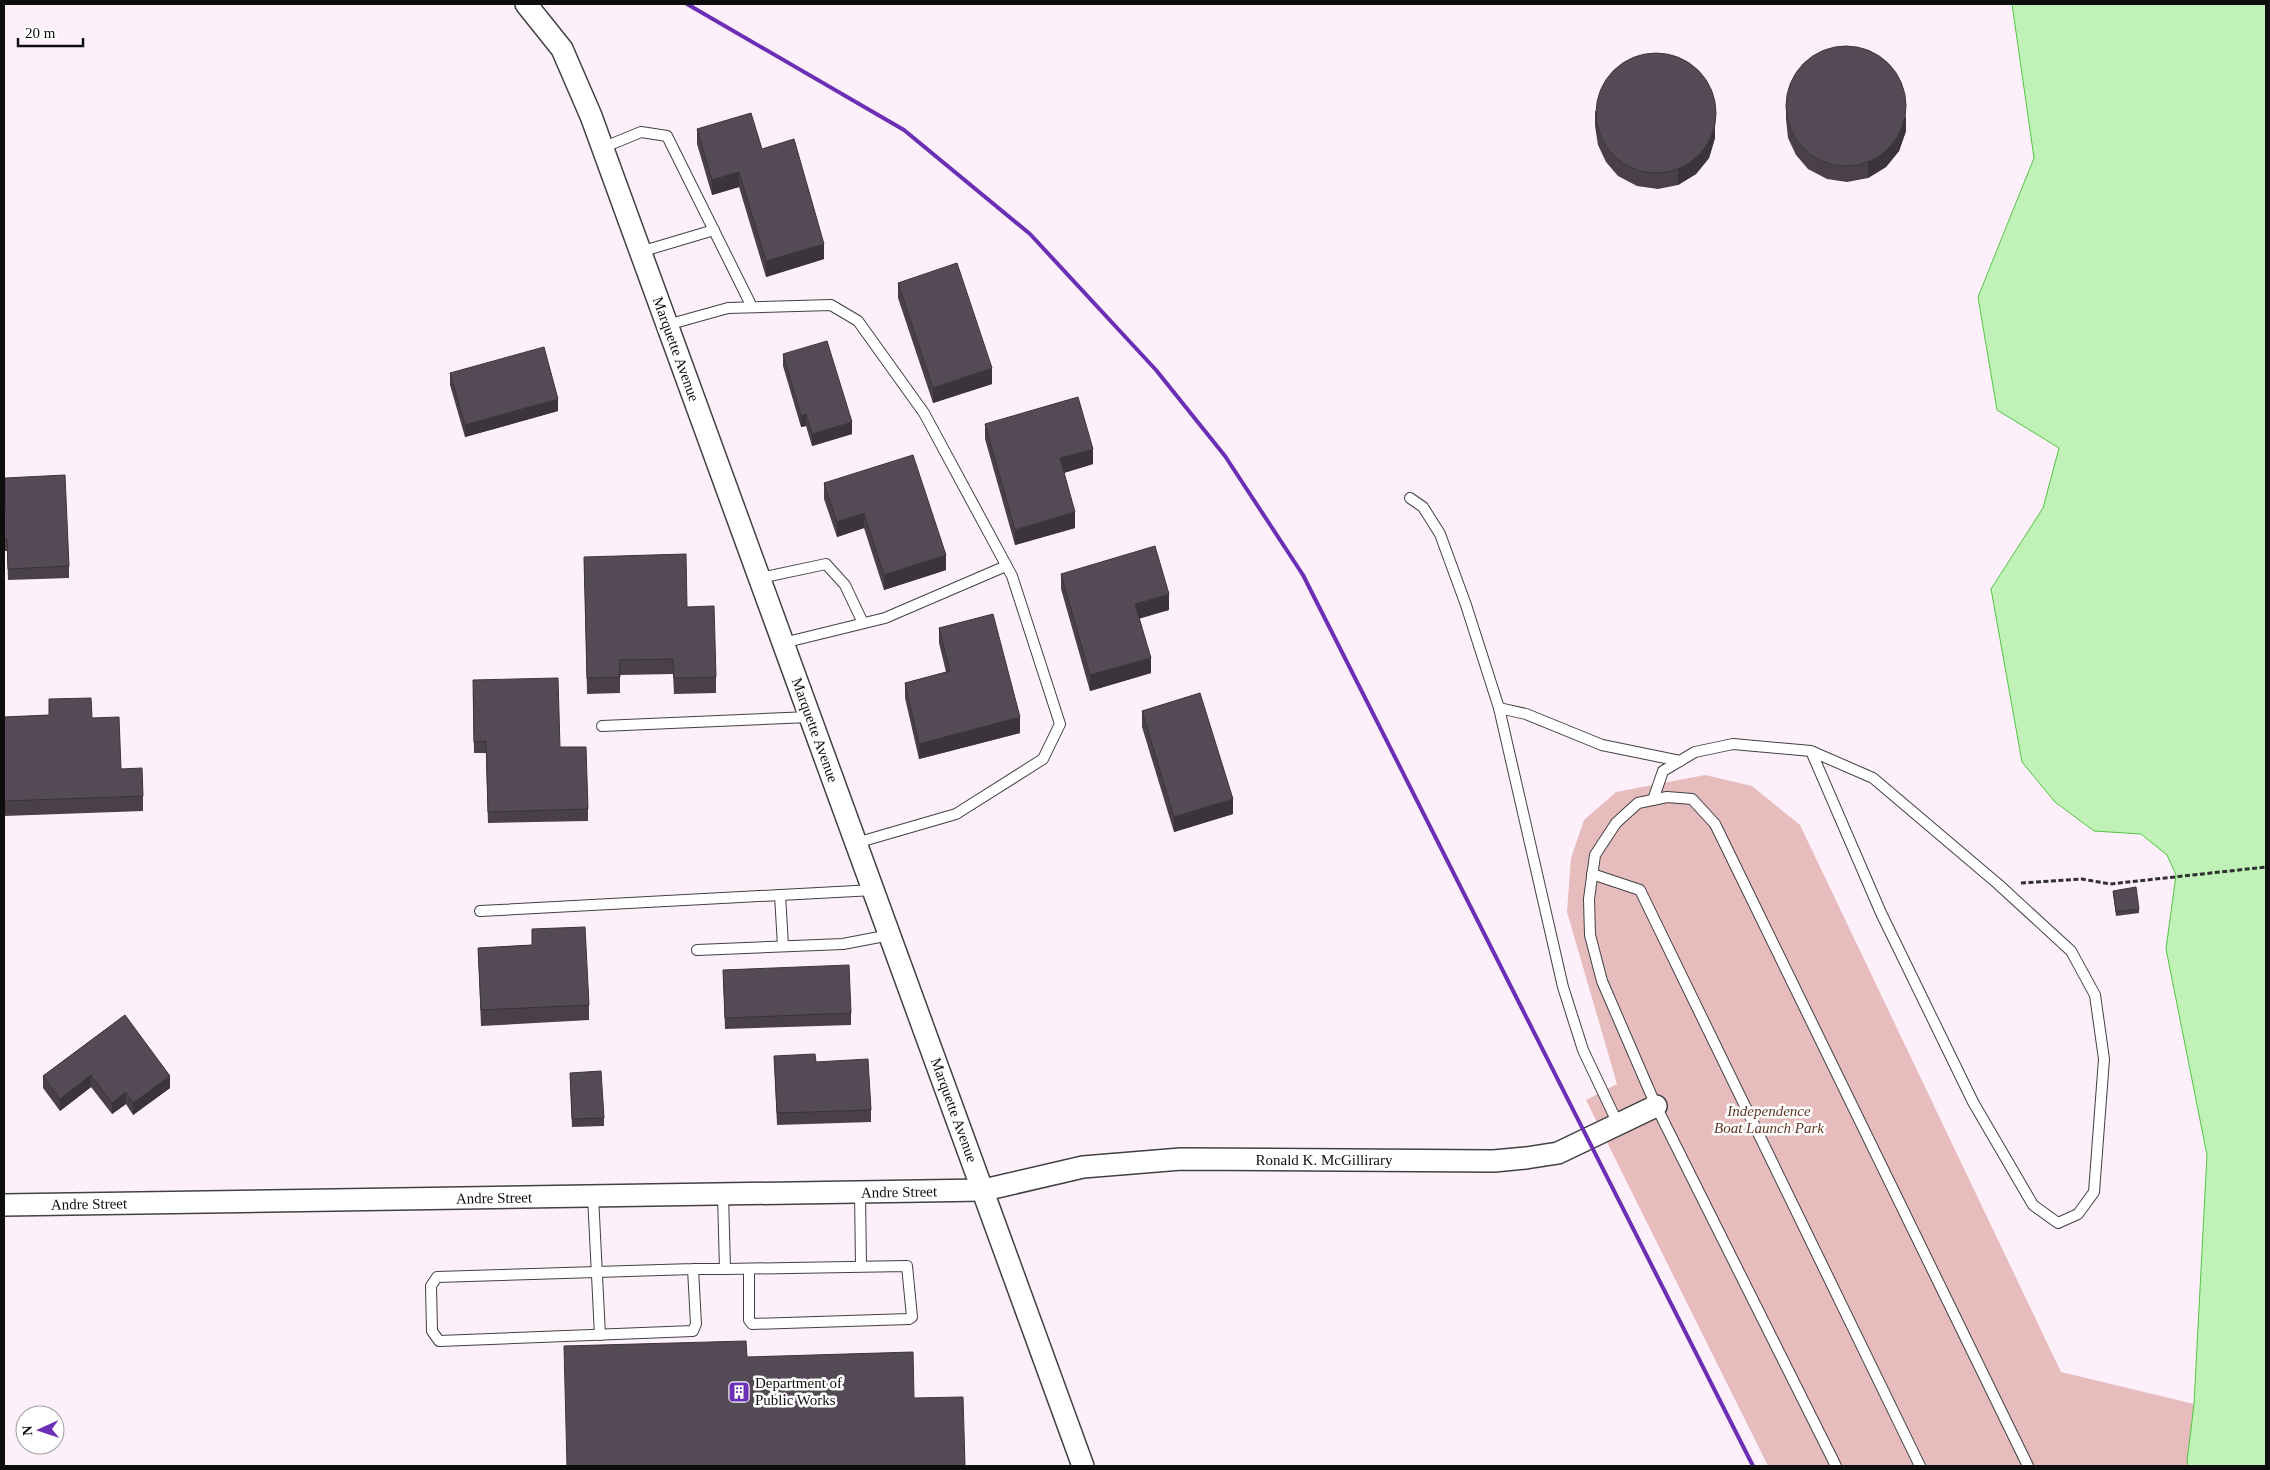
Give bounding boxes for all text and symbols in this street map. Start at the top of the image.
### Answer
scale bar [18,15,82,47]
text: 20 m [25,25,56,41]
street label: Marquette Avenue [650,295,702,404]
street label: Marquette Avenue [789,676,841,785]
street label: Marquette Avenue [928,1056,980,1165]
park label: Independence Boat Launch Park [1714,1103,1824,1136]
street label: Ronald K. McGillirary [1255,1152,1393,1168]
street label: Andre Street [861,1183,938,1201]
street label: Andre Street [456,1189,533,1207]
street label: Andre Street [51,1195,128,1213]
place label: Department of Public Works [755,1375,842,1408]
building icon: Department of Public Works [727,1380,751,1404]
north arrow [15,1405,65,1455]
text: N [20,1425,35,1436]

